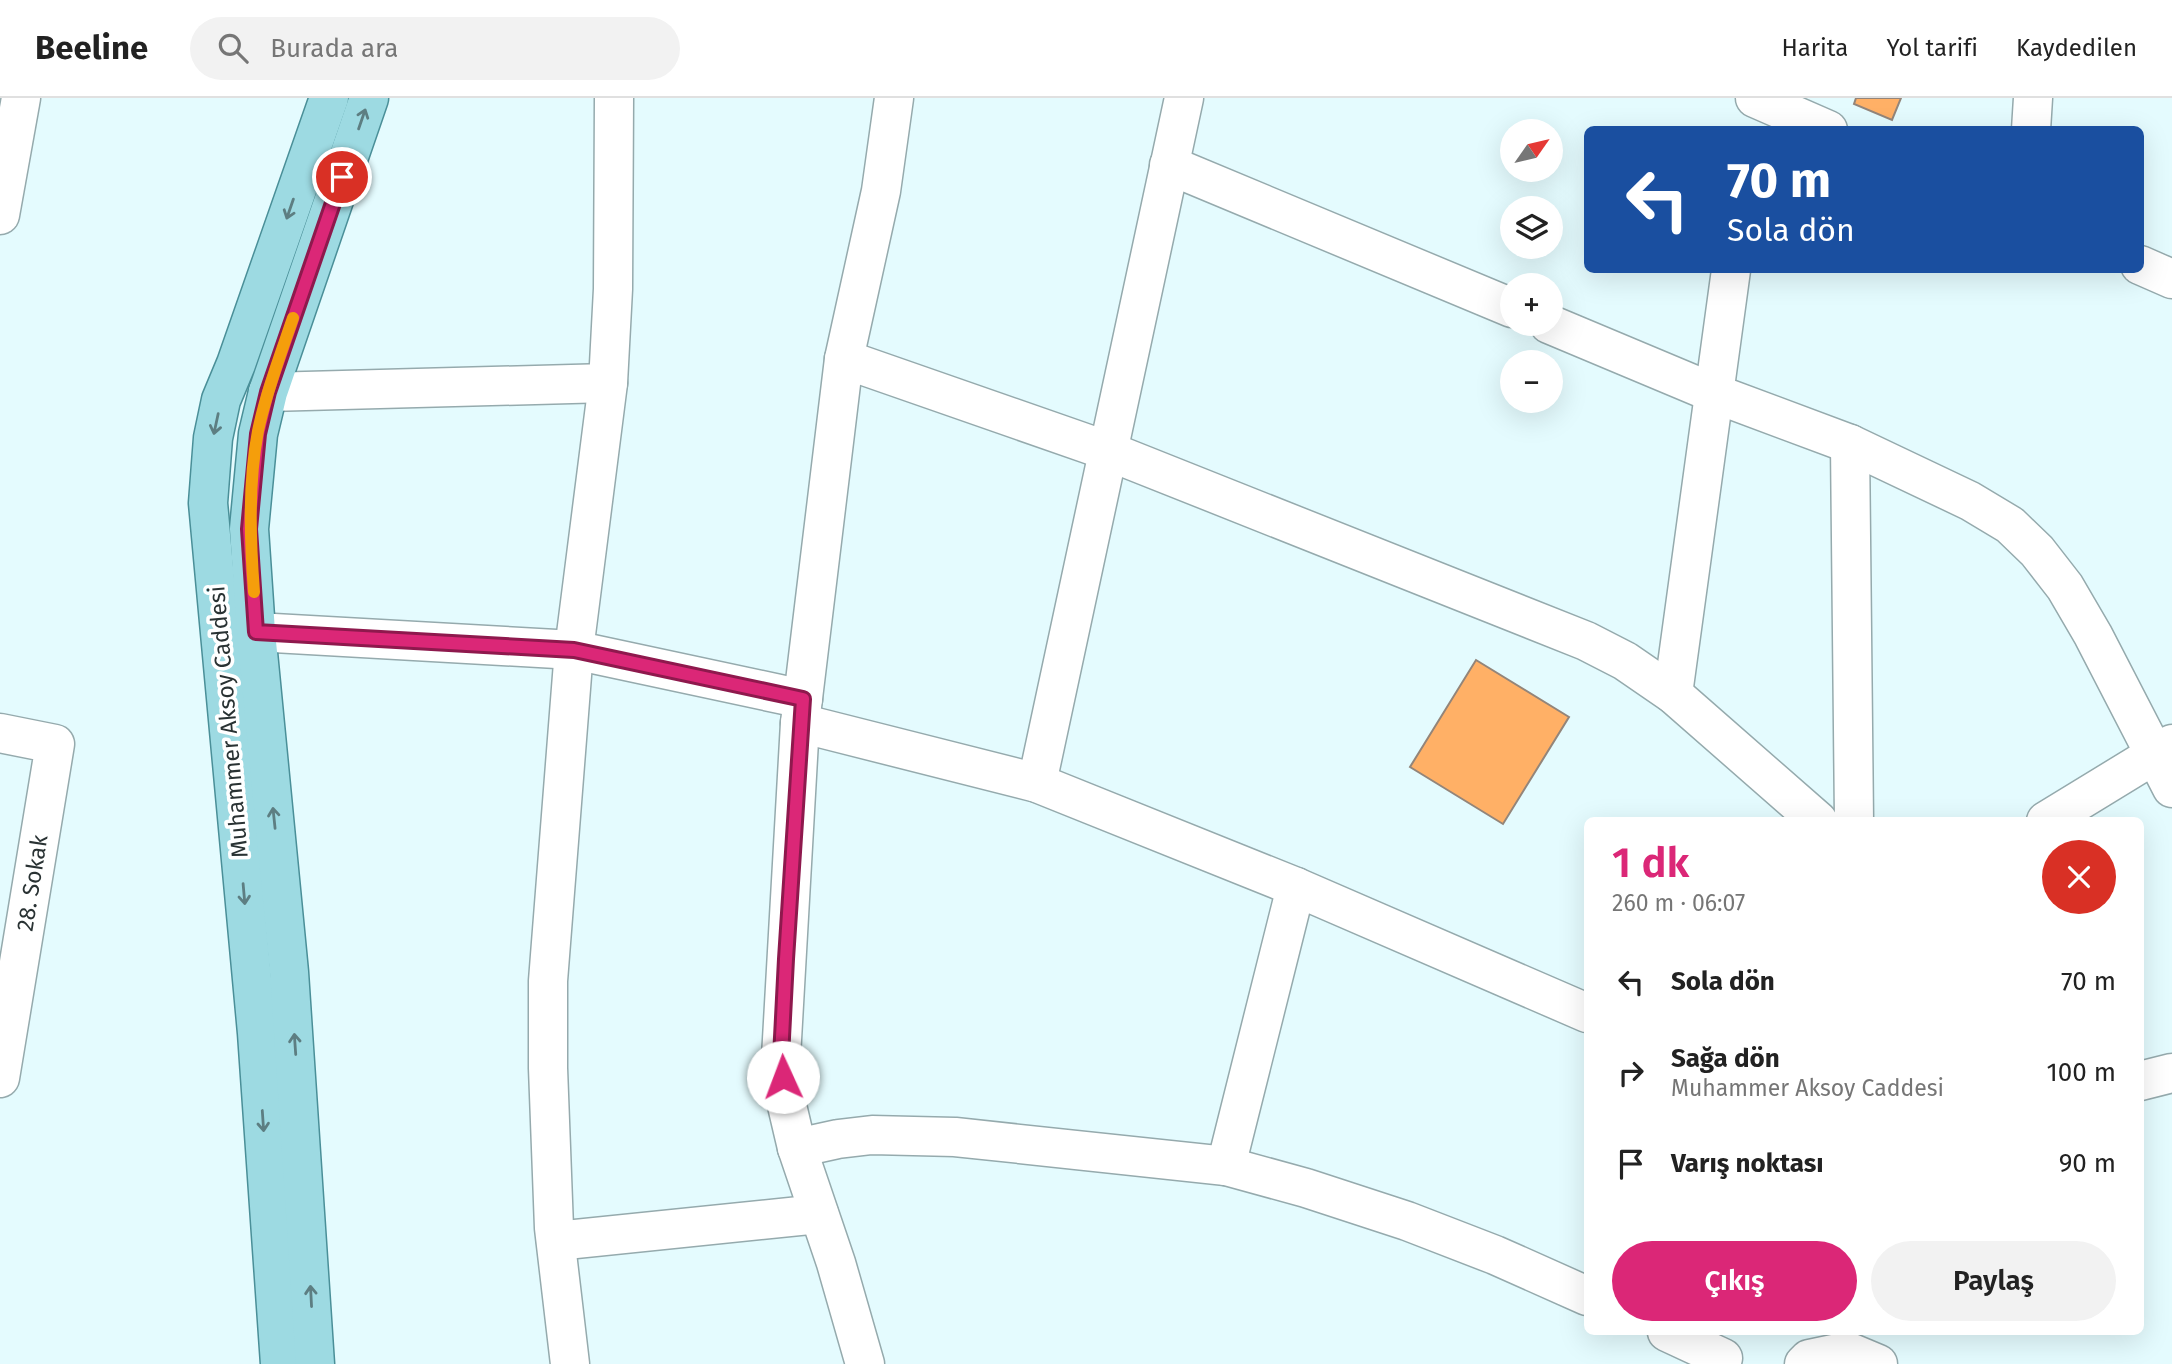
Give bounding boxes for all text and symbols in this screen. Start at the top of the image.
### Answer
search box [190,17,680,80]
text: Beeline [35,28,148,68]
icon: search [214,29,252,67]
text: Burada ara [270,33,398,64]
text: Harita [1781,34,1848,62]
text: Yol tarifi [1886,34,1978,62]
text: Kaydedilen [2016,34,2137,62]
one-way arrow [357,108,369,130]
north arrow [1500,119,1563,182]
map controls [1500,119,1563,413]
pin [312,147,372,207]
text: 70 m [1727,151,1831,210]
icon: left [1612,154,1703,245]
icon: arrive [323,158,361,196]
button: layers [1500,196,1563,259]
one-way arrow [283,197,295,219]
text: Sola dön [1727,211,1855,249]
button: + [1500,273,1563,336]
button: − [1500,350,1563,413]
one-way arrow [209,412,223,435]
street label: Muhammer Aksoy Caddesi [202,585,254,859]
one-way arrow [268,807,281,830]
street label: 28. Sokak [11,833,53,933]
text: 1 dk [1612,838,1689,888]
button: close [2042,840,2116,914]
one-way arrow [238,882,251,905]
text: 260 m · 06:07 [1612,889,1745,917]
icon: left [1612,963,1650,1001]
text: Sola dön [1671,966,1775,997]
text: 70 m [2061,966,2116,997]
one-way arrow [288,1034,301,1056]
position arrow [746,1040,820,1114]
text: Sağa dön [1671,1043,1780,1074]
icon: right [1612,1054,1650,1092]
text: 100 m [2047,1057,2116,1088]
text: Muhammer Aksoy Caddesi [1671,1074,1944,1102]
one-way arrow [257,1109,270,1131]
icon: arrive [1612,1145,1650,1183]
text: Varış noktası [1671,1148,1824,1179]
text: 90 m [2059,1148,2116,1179]
button: Çıkış [1612,1241,1857,1321]
button: Paylaş [1871,1241,2116,1321]
one-way arrow [305,1285,318,1308]

